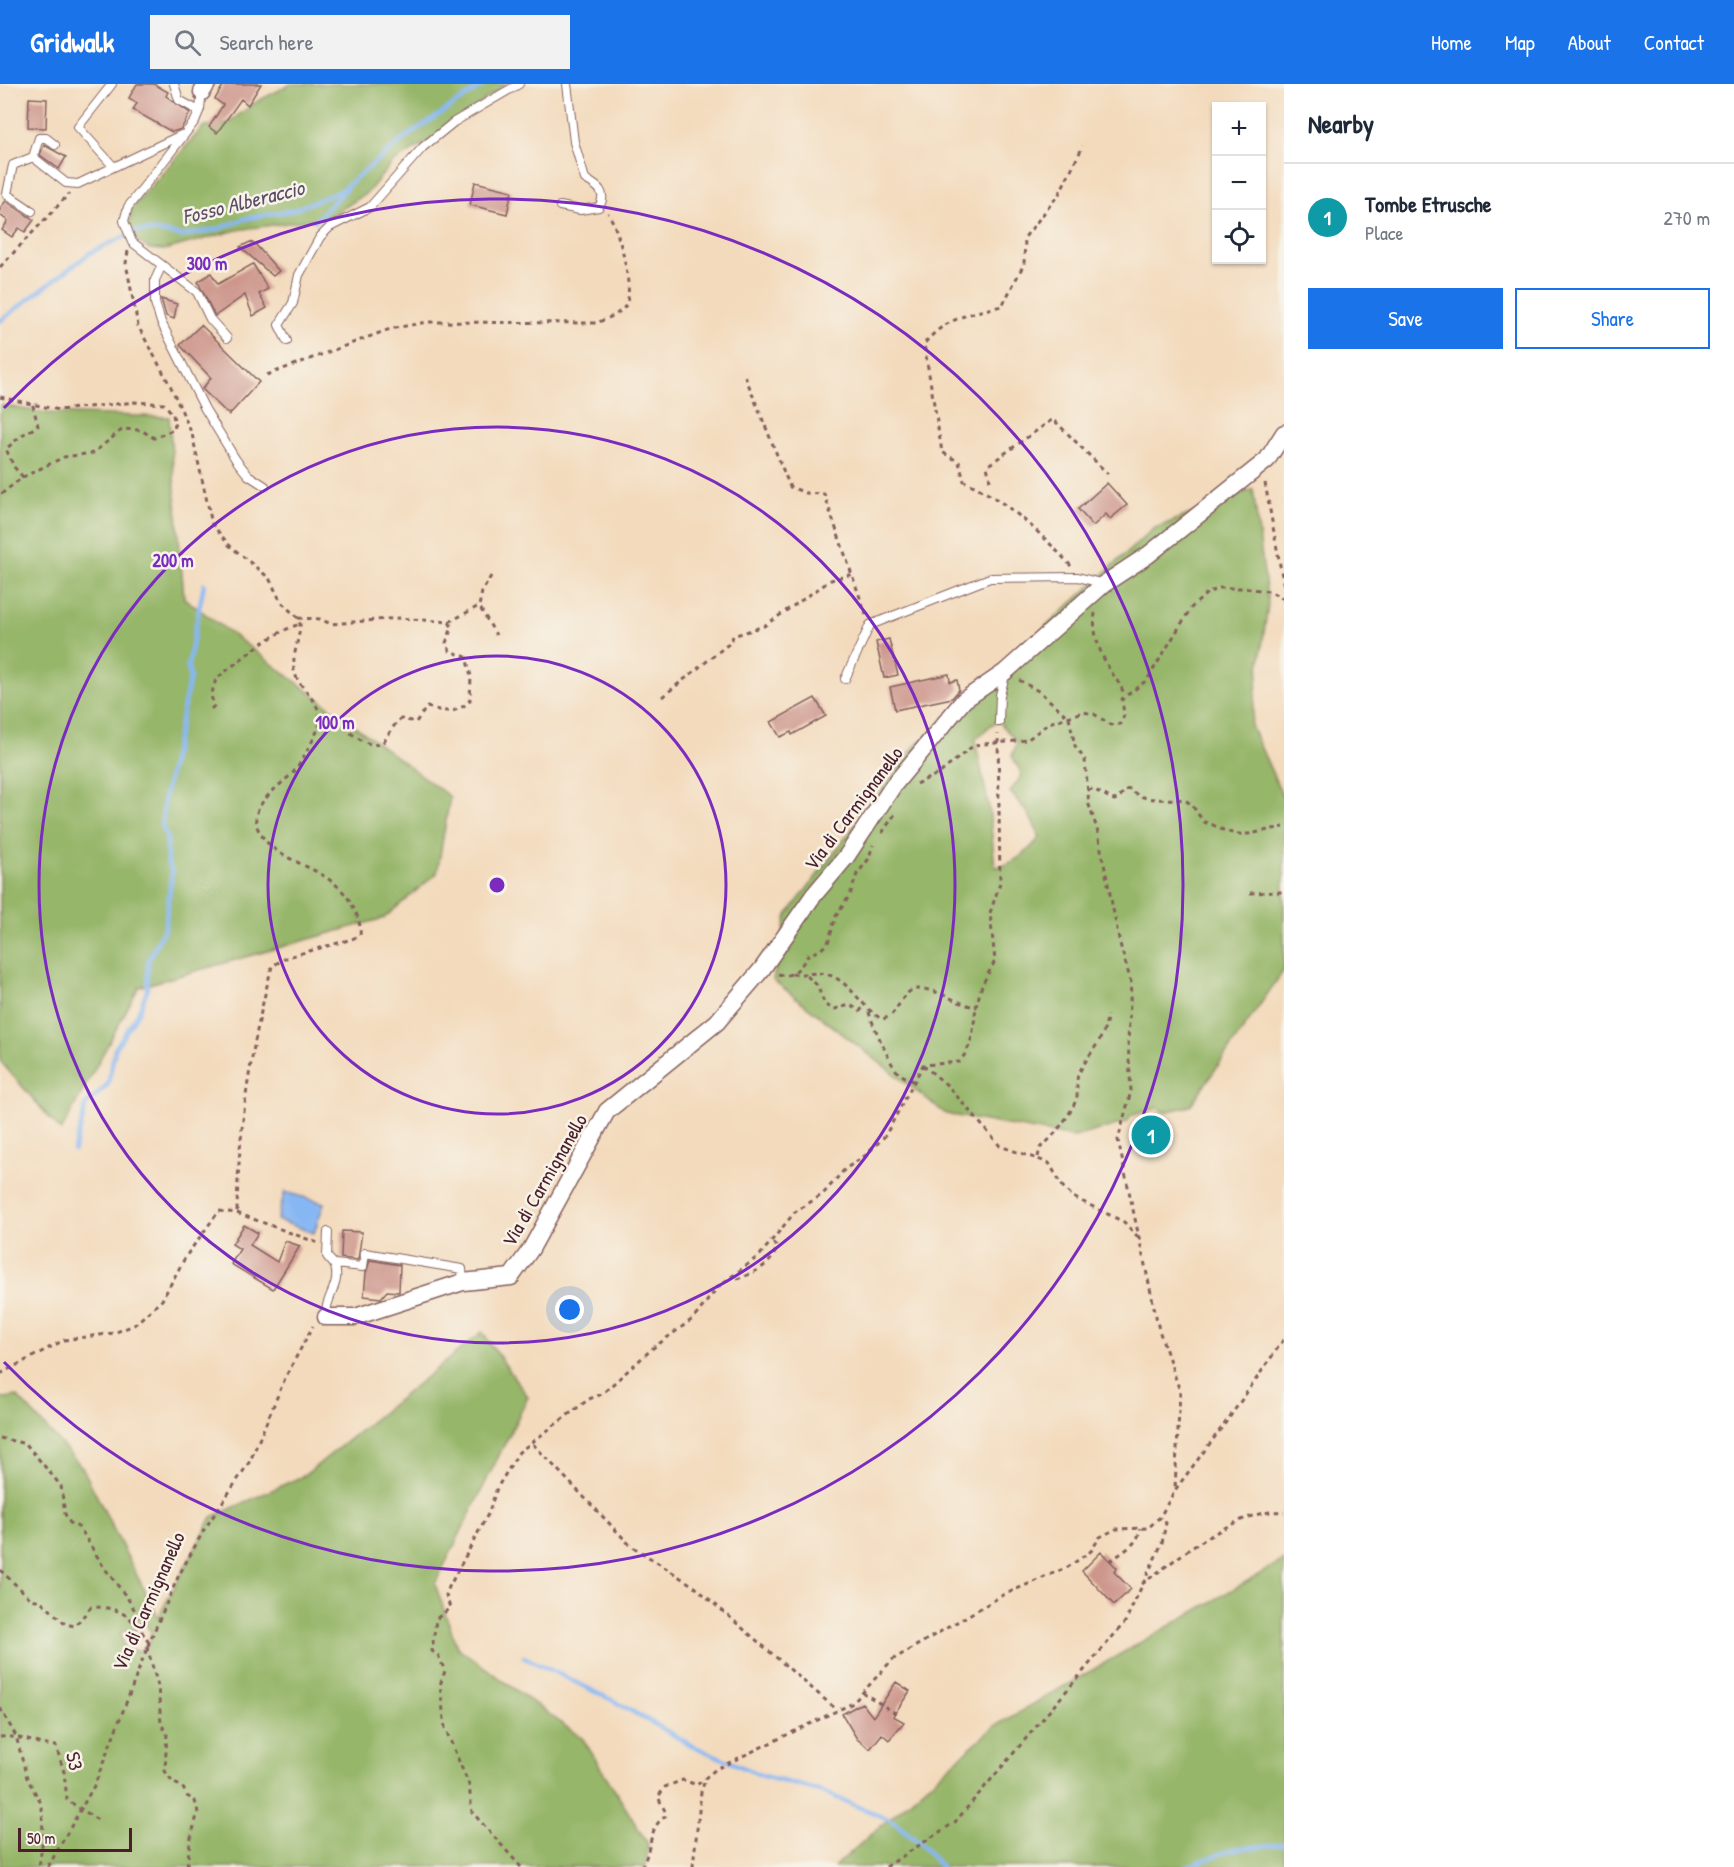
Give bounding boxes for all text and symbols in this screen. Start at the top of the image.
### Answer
search box [150,15,570,69]
text: Gridwalk [30,23,114,61]
icon: search [171,26,204,59]
text: Search here [219,27,313,57]
text: Home [1431,28,1472,57]
text: Map [1505,28,1535,57]
text: About [1568,28,1611,57]
text: Contact [1644,28,1704,57]
map controls [1212,102,1266,264]
button: + [1212,102,1266,156]
text: Nearby [1308,106,1374,141]
button: − [1212,156,1266,210]
water label: Fosso Alberaccio [179,173,308,231]
text: Tombe Etrusche [1365,189,1492,219]
text: 1 [1324,204,1331,231]
text: 270 m [1664,204,1710,231]
button: locate [1212,210,1266,264]
text: Place [1365,219,1404,246]
text: 300 m [187,251,227,276]
button: Save [1308,288,1503,349]
button: Share [1515,288,1710,349]
text: 200 m [153,548,193,573]
text: 100 m [315,710,355,735]
street label: Via di Carmignanello [797,740,909,876]
centre of rings [487,875,507,895]
street label: Via di Carmignanello [495,1109,593,1251]
pin: 1 [1132,1112,1170,1158]
your location [555,1295,584,1324]
street label: Via di Carmignanello [105,1527,191,1675]
street label: S3 [60,1749,90,1773]
scale bar [18,1825,132,1852]
text: 50 m [27,1827,56,1849]

